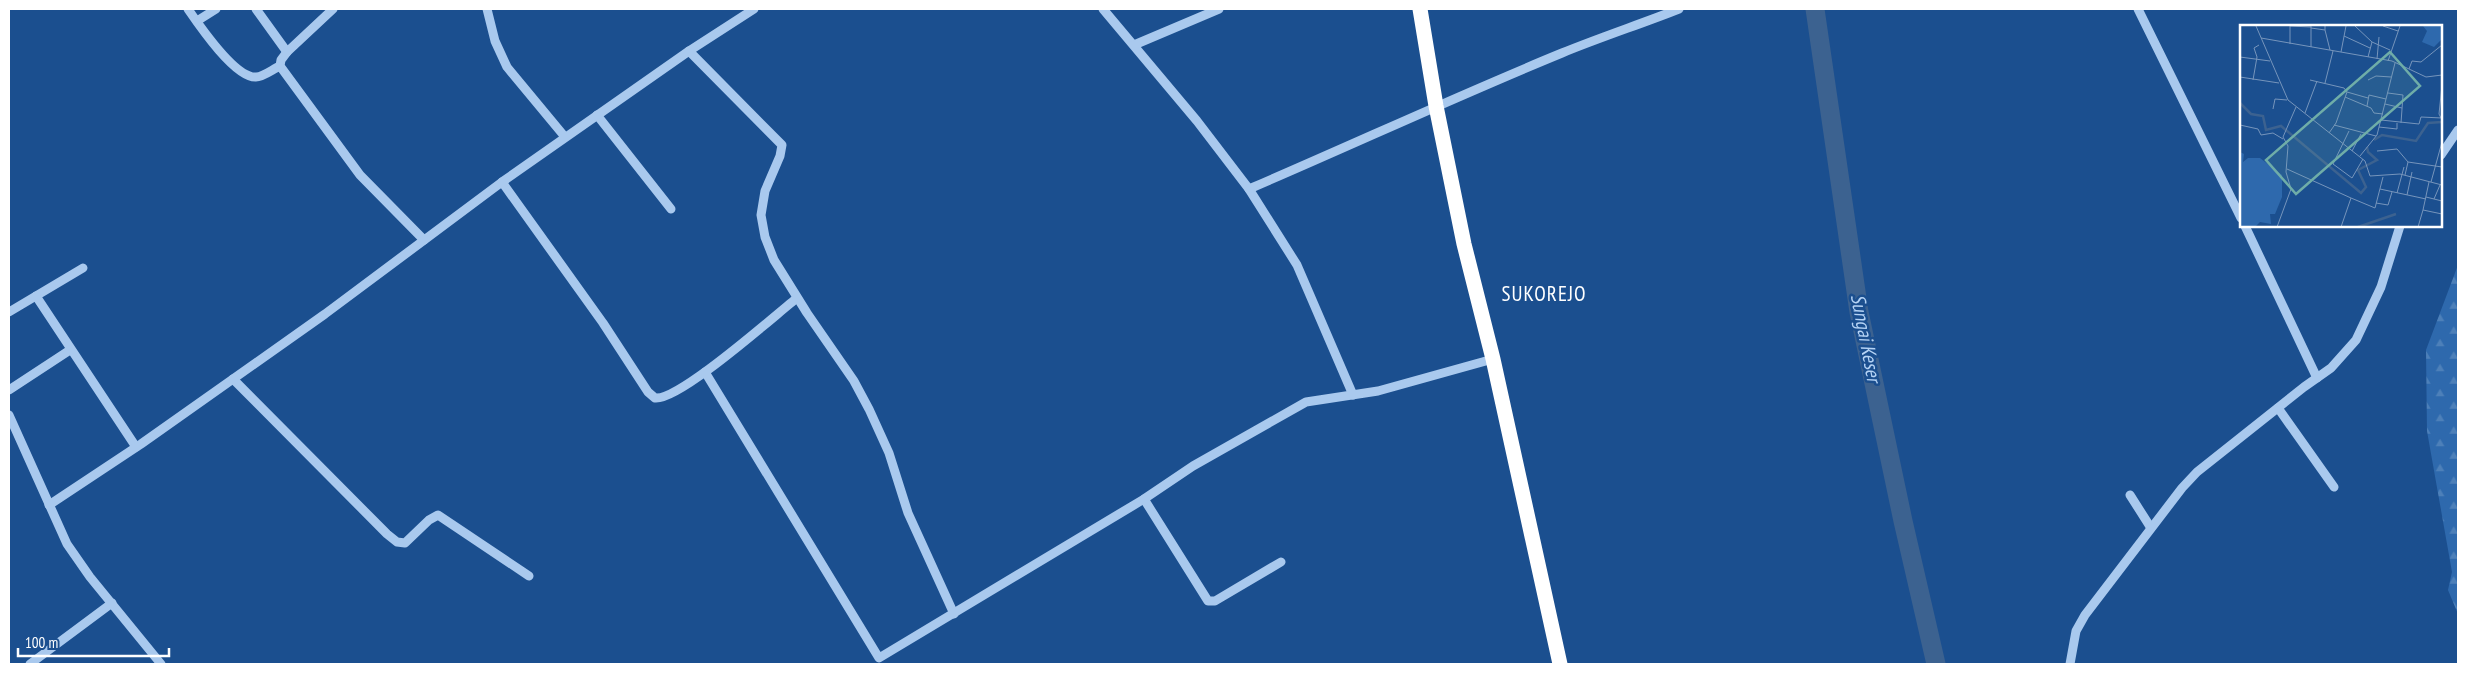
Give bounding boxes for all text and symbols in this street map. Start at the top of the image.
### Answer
inset map [2240,25,2442,228]
district label: SUKOREJO [1501,280,1587,307]
water label: Sungai Keser [1845,292,1888,387]
scale bar [18,626,169,658]
text: 100 m [25,633,58,652]

